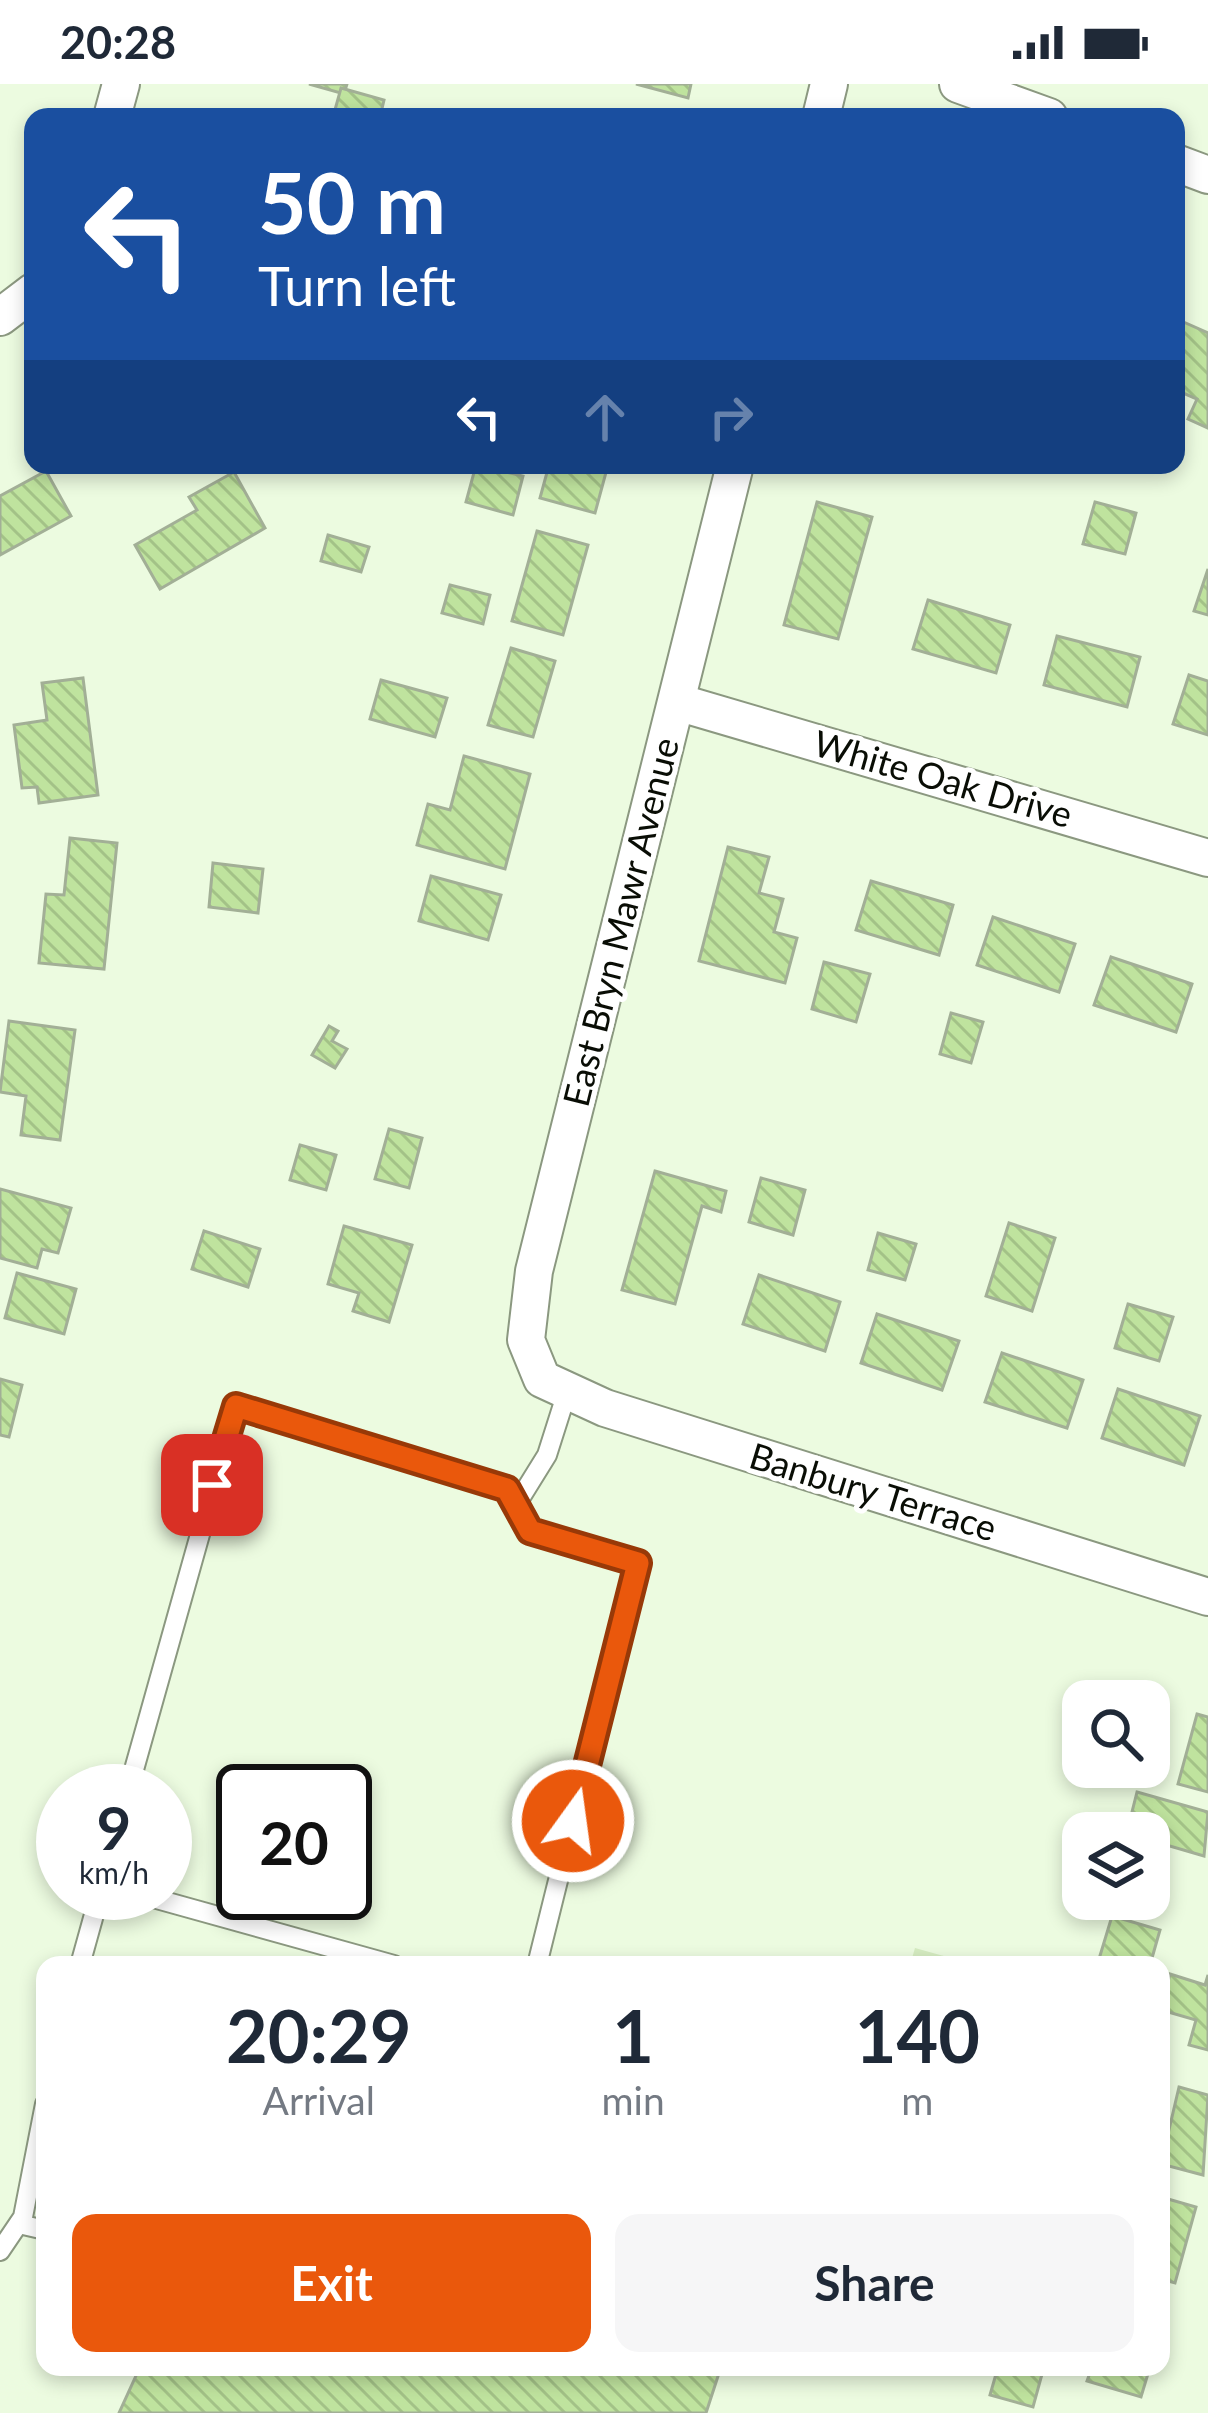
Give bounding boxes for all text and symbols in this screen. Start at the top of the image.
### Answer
text: 20:28 [60,15,176,69]
text: 50 m [258,151,446,252]
icon: left [60,156,216,312]
text: Turn left [258,253,456,318]
icon: left [446,384,512,450]
icon: ahead [572,384,638,450]
icon: right [698,384,764,450]
street label: White Oak Drive [809,720,1077,836]
street label: East Bryn Mawr Avenue [553,733,687,1111]
street label: Banbury Terrace [745,1433,1002,1549]
pin [161,1434,263,1536]
icon: arrive [179,1452,245,1518]
map controls [1062,1680,1170,1920]
button: search [1062,1680,1170,1788]
position arrow [510,1758,636,1884]
speed limit sign: 20 [216,1764,372,1920]
text: 9 [97,1791,131,1863]
button: layers [1062,1812,1170,1920]
text: km/h [79,1854,149,1890]
text: 20:29 [226,1992,412,2078]
text: 1 [612,1992,654,2078]
text: 140 [855,1992,980,2078]
text: Arrival [263,2077,375,2123]
text: min [602,2077,665,2123]
text: m [901,2077,933,2123]
button: Exit [72,2214,591,2352]
button: Share [615,2214,1134,2352]

